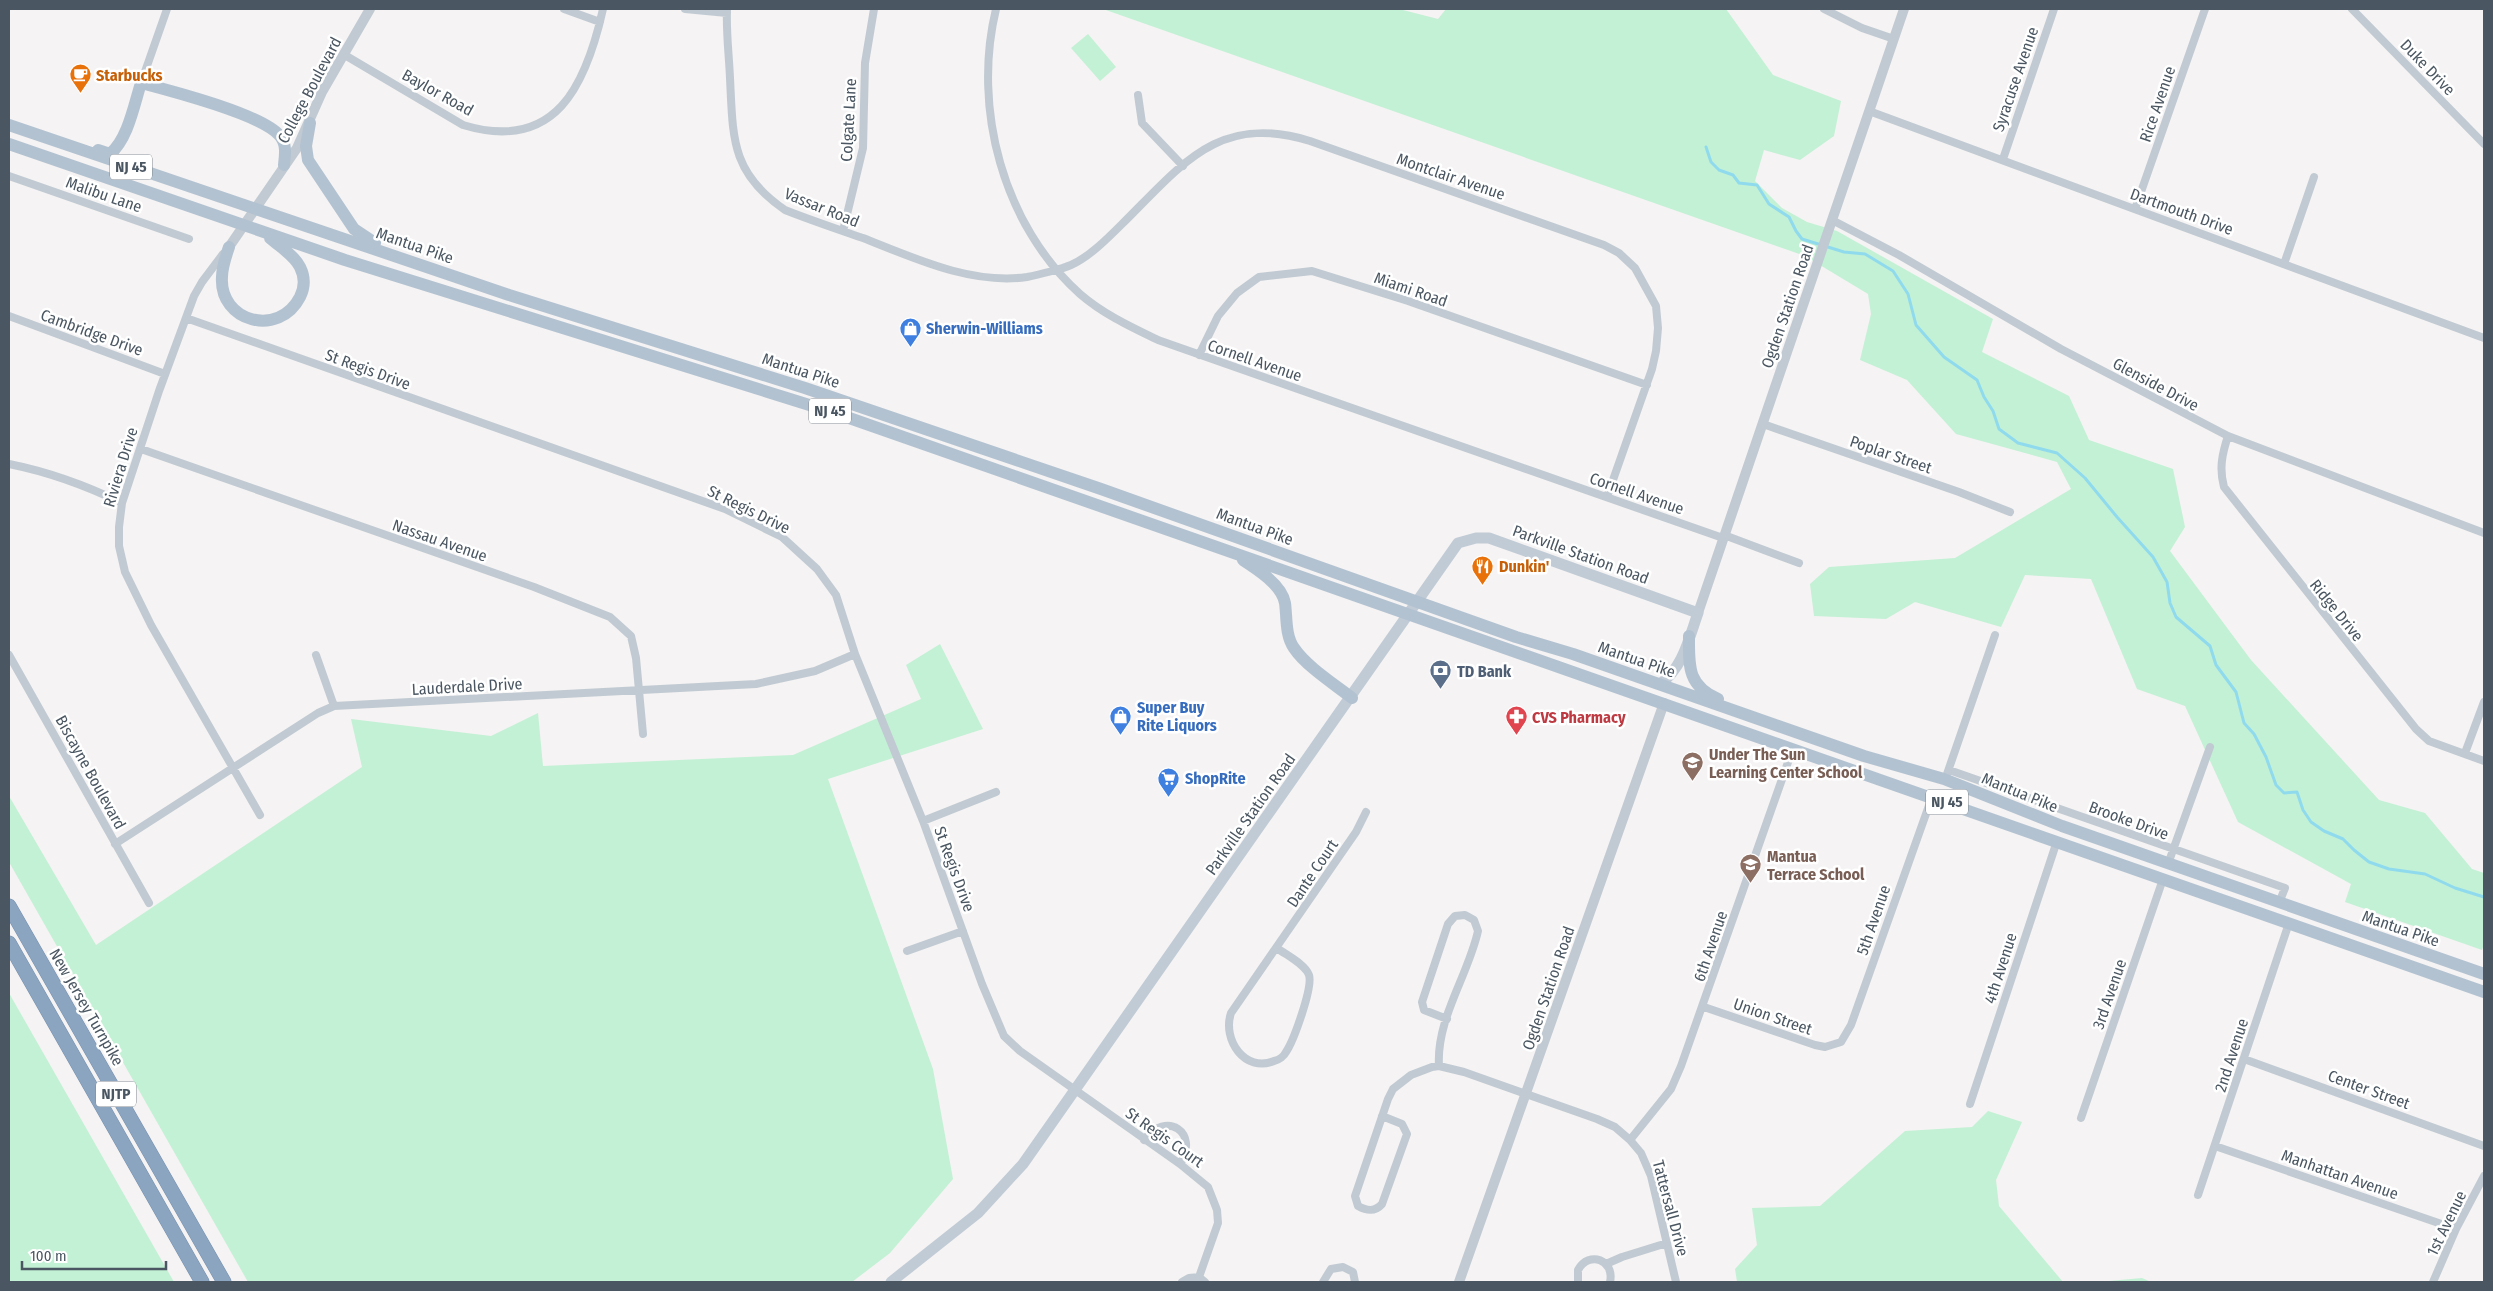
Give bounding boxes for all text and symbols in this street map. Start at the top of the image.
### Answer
street label: Syracuse Avenue [1989,24,2042,134]
street label: College Boulevard [273,34,345,147]
street label: Duke Drive [2396,35,2459,99]
cafe icon: Starbucks [68,63,92,94]
street label: Rice Avenue [2136,64,2179,145]
street label: Baylor Road [399,65,477,120]
place label: Starbucks [96,66,163,85]
street label: Colgate Lane [837,78,860,162]
street label: Montclair Avenue [1394,149,1508,204]
road number: NJ 45 [110,154,152,180]
street label: Malibu Lane [63,173,144,216]
street label: Vassar Road [782,184,862,231]
street label: Dartmouth Drive [2128,184,2236,239]
street label: Mantua Pike [374,223,456,268]
street label: Ogden Station Road [1757,242,1818,371]
street label: Miami Road [1372,268,1450,311]
street label: Cambridge Drive [38,305,146,360]
shop icon: Sherwin-Williams [898,316,922,347]
place label: Sherwin-Williams [926,319,1043,338]
street label: Cornell Avenue [1205,335,1305,386]
street label: St Regis Drive [323,345,413,394]
street label: Mantua Pike [760,349,842,392]
street label: Glenside Drive [2110,354,2202,415]
road number: NJ 45 [809,398,851,424]
street label: Riviera Drive [99,425,142,509]
street label: Poplar Street [1847,432,1935,478]
street label: Cornell Avenue [1587,468,1687,519]
street label: St Regis Drive [704,481,793,538]
street label: Mantua Pike [1214,504,1296,549]
street label: Nassau Avenue [390,515,490,566]
street label: Parkville Station Road [1510,521,1652,588]
restaurant icon: Dunkin' [1471,554,1495,585]
place label: Dunkin' [1499,557,1549,576]
street label: Ridge Drive [2306,576,2367,645]
street label: Mantua Pike [1596,637,1678,682]
bank icon: TD Bank [1429,659,1453,690]
place label: TD Bank [1457,662,1512,681]
street label: Lauderdale Drive [411,674,523,699]
place label: Super Buy Rite Liquors [1137,698,1217,735]
shop icon: Super Buy Rite Liquors [1109,704,1133,735]
pharmacy icon: CVS Pharmacy [1504,705,1528,736]
place label: CVS Pharmacy [1532,708,1626,727]
street label: Biscayne Boulevard [51,712,130,832]
place label: Under The Sun Learning Center School [1709,745,1863,782]
street label: Parkville Station Road [1201,750,1299,879]
school or university icon: Under The Sun Learning Center School [1681,751,1705,782]
supermarket icon: ShopRite [1157,766,1181,797]
place label: ShopRite [1185,769,1246,788]
street label: Mantua Pike [1979,769,2061,816]
road number: NJ 45 [1926,790,1968,814]
street label: Brooke Drive [2086,797,2171,844]
street label: St Regis Drive [930,824,979,914]
street label: Dante Court [1283,835,1342,911]
place label: Mantua Terrace School [1767,847,1865,884]
school or university icon: Mantua Terrace School [1739,853,1763,884]
street label: 5th Avenue [1853,883,1894,958]
street label: Mantua Pike [2360,906,2442,951]
street label: 6th Avenue [1690,908,1731,984]
street label: Ogden Station Road [1518,924,1579,1053]
street label: 4th Avenue [1980,930,2021,1006]
street label: New Jersey Turnpike [45,945,128,1069]
street label: 3rd Avenue [2089,957,2130,1032]
street label: Union Street [1731,994,1815,1039]
street label: 2nd Avenue [2211,1016,2252,1094]
street label: Center Street [2325,1066,2413,1113]
road number: NJTP [96,1082,136,1106]
street label: St Regis Court [1122,1104,1208,1172]
street label: Manhattan Avenue [2279,1146,2401,1203]
street label: Tattersall Drive [1649,1158,1692,1258]
street label: 1st Avenue [2423,1187,2470,1259]
scale bar [22,1238,166,1270]
text: 100 m [30,1247,67,1265]

